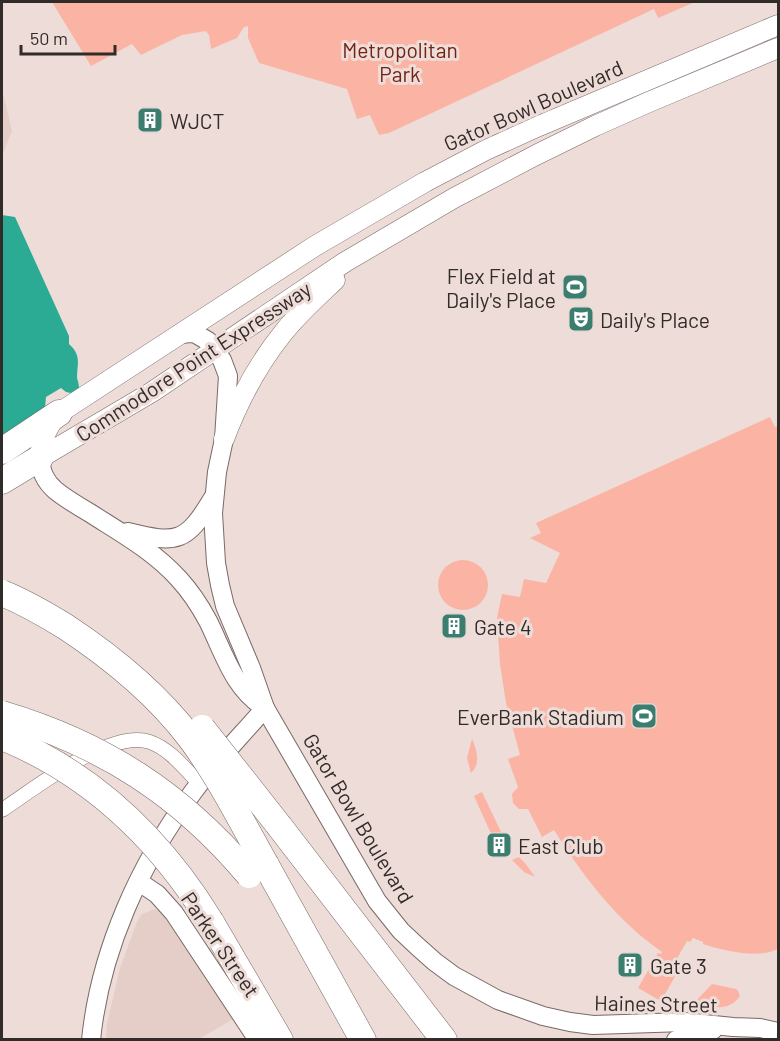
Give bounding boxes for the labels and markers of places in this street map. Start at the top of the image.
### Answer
building icon: WJCT [135,105,165,135]
place label: WJCT [170,108,224,133]
place label: Flex Field at Daily's Place [446,263,556,312]
sports icon: Flex Field at Daily's Place [560,272,590,302]
theatre icon: Daily's Place [566,304,596,334]
place label: Daily's Place [600,307,710,332]
building icon: Gate 4 [439,611,469,641]
place label: Gate 4 [474,614,532,639]
sports icon: EverBank Stadium [629,701,659,731]
place label: EverBank Stadium [457,704,624,729]
building icon: East Club [484,830,514,860]
place label: East Club [518,833,604,858]
building icon: Gate 3 [615,950,645,980]
place label: Gate 3 [650,953,707,978]

